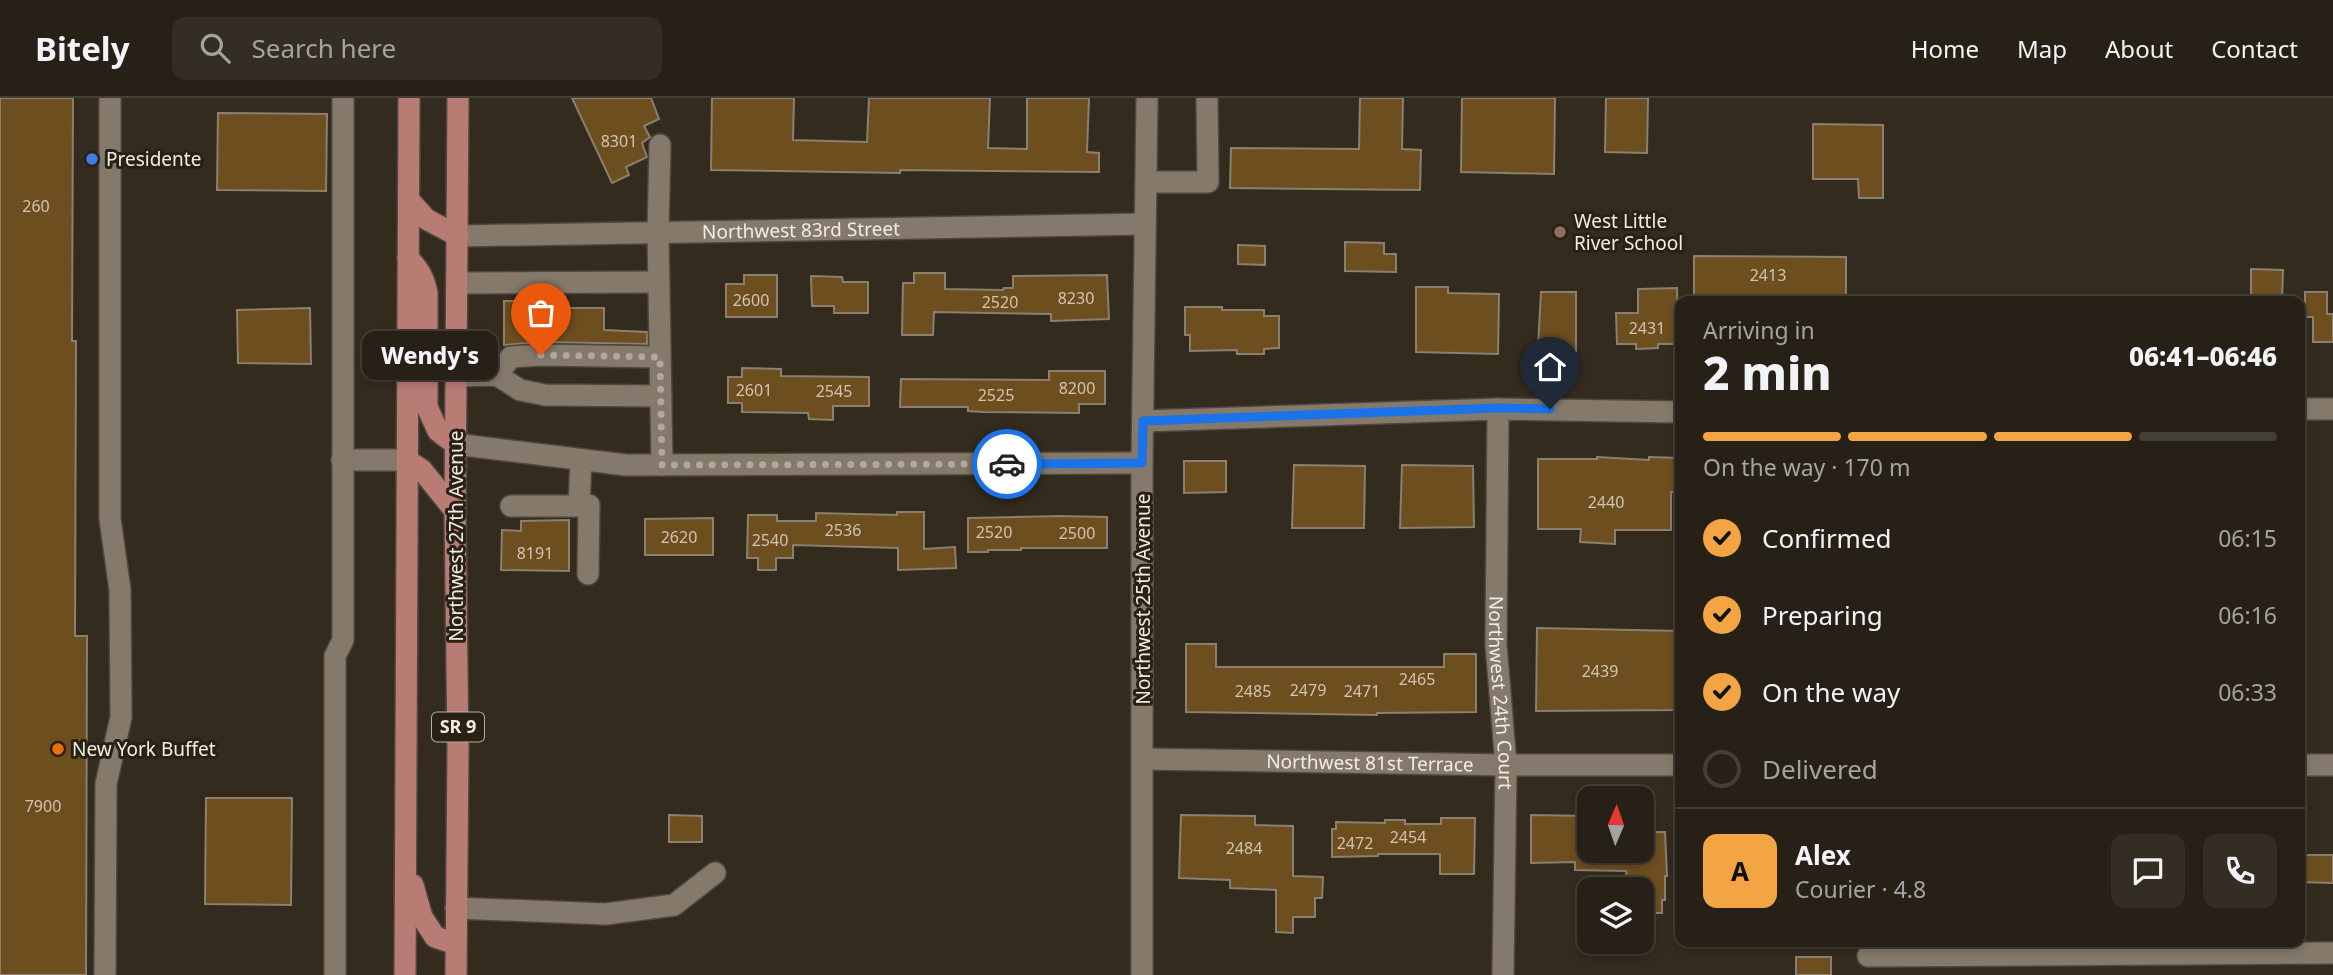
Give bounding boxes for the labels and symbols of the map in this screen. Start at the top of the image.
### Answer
house number: 8301 [601,130,637,152]
place label: Presidente [106,146,201,172]
marker: Presidente [84,151,100,167]
house number: 260 [22,195,50,217]
place label: West Little River School [1574,208,1683,256]
street label: Northwest 83rd Street [702,215,900,245]
marker: West Little River School [1552,224,1568,240]
house number: 2413 [1750,264,1786,286]
pin [511,283,571,355]
house number: 8230 [1058,287,1094,309]
house number: 2600 [733,289,769,311]
house number: 2520 [982,291,1018,313]
house number: 2431 [1629,317,1665,339]
callout: Wendy's [363,330,499,380]
pin [1520,337,1580,409]
house number: 8200 [1059,377,1095,399]
house number: 2601 [736,379,772,401]
house number: 2545 [816,380,852,402]
house number: 2525 [978,384,1014,406]
courier [972,429,1042,499]
street label: Northwest 27th Avenue [443,431,469,641]
house number: 2440 [1588,491,1624,513]
street label: Northwest 25th Avenue [1130,494,1156,704]
house number: 2536 [825,519,861,541]
house number: 2520 [976,521,1012,543]
house number: 2500 [1059,522,1095,544]
house number: 2620 [661,526,697,548]
house number: 2540 [752,529,788,551]
house number: 8191 [517,542,553,564]
street label: Northwest 24th Court [1483,596,1519,790]
house number: 2439 [1582,660,1618,682]
house number: 2465 [1399,668,1435,690]
house number: 2479 [1290,679,1326,701]
house number: 2485 [1235,680,1271,702]
house number: 2471 [1344,680,1380,702]
road number: SR 9 [432,712,484,742]
place label: New York Buffet [72,736,216,762]
marker: New York Buffet [50,741,66,757]
street label: Northwest 81st Terrace [1266,748,1474,777]
north arrow [1577,786,1654,863]
house number: 7900 [25,795,61,817]
house number: 2454 [1390,826,1426,848]
house number: 2472 [1337,832,1373,854]
house number: 2484 [1226,837,1262,859]

